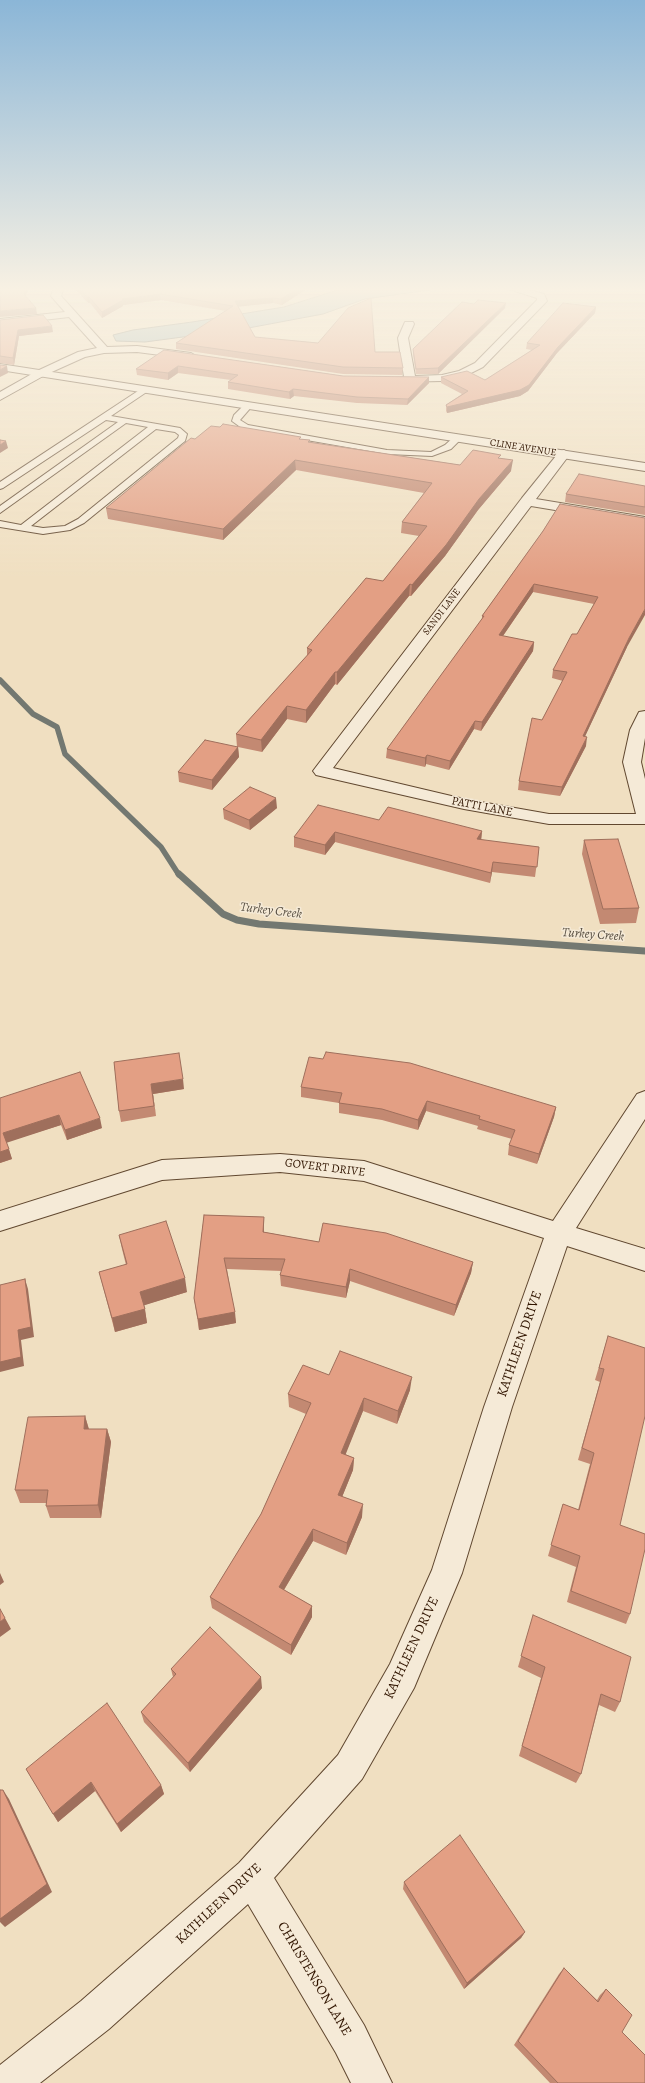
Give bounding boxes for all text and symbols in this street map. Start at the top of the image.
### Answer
street label: CLINE AVENUE [489,437,557,459]
street label: SANDI LANE [421,586,463,638]
street label: PATTI LANE [450,794,514,820]
water label: Turkey Creek [239,899,303,923]
water label: Turkey Creek [561,925,625,945]
street label: GOVERT DRIVE [284,1156,366,1180]
street label: KATHLEEN DRIVE [494,1289,546,1399]
street label: KATHLEEN DRIVE [381,1594,443,1702]
street label: KATHLEEN DRIVE [173,1860,265,1948]
street label: CHRISTENSON LANE [273,1919,355,2039]

